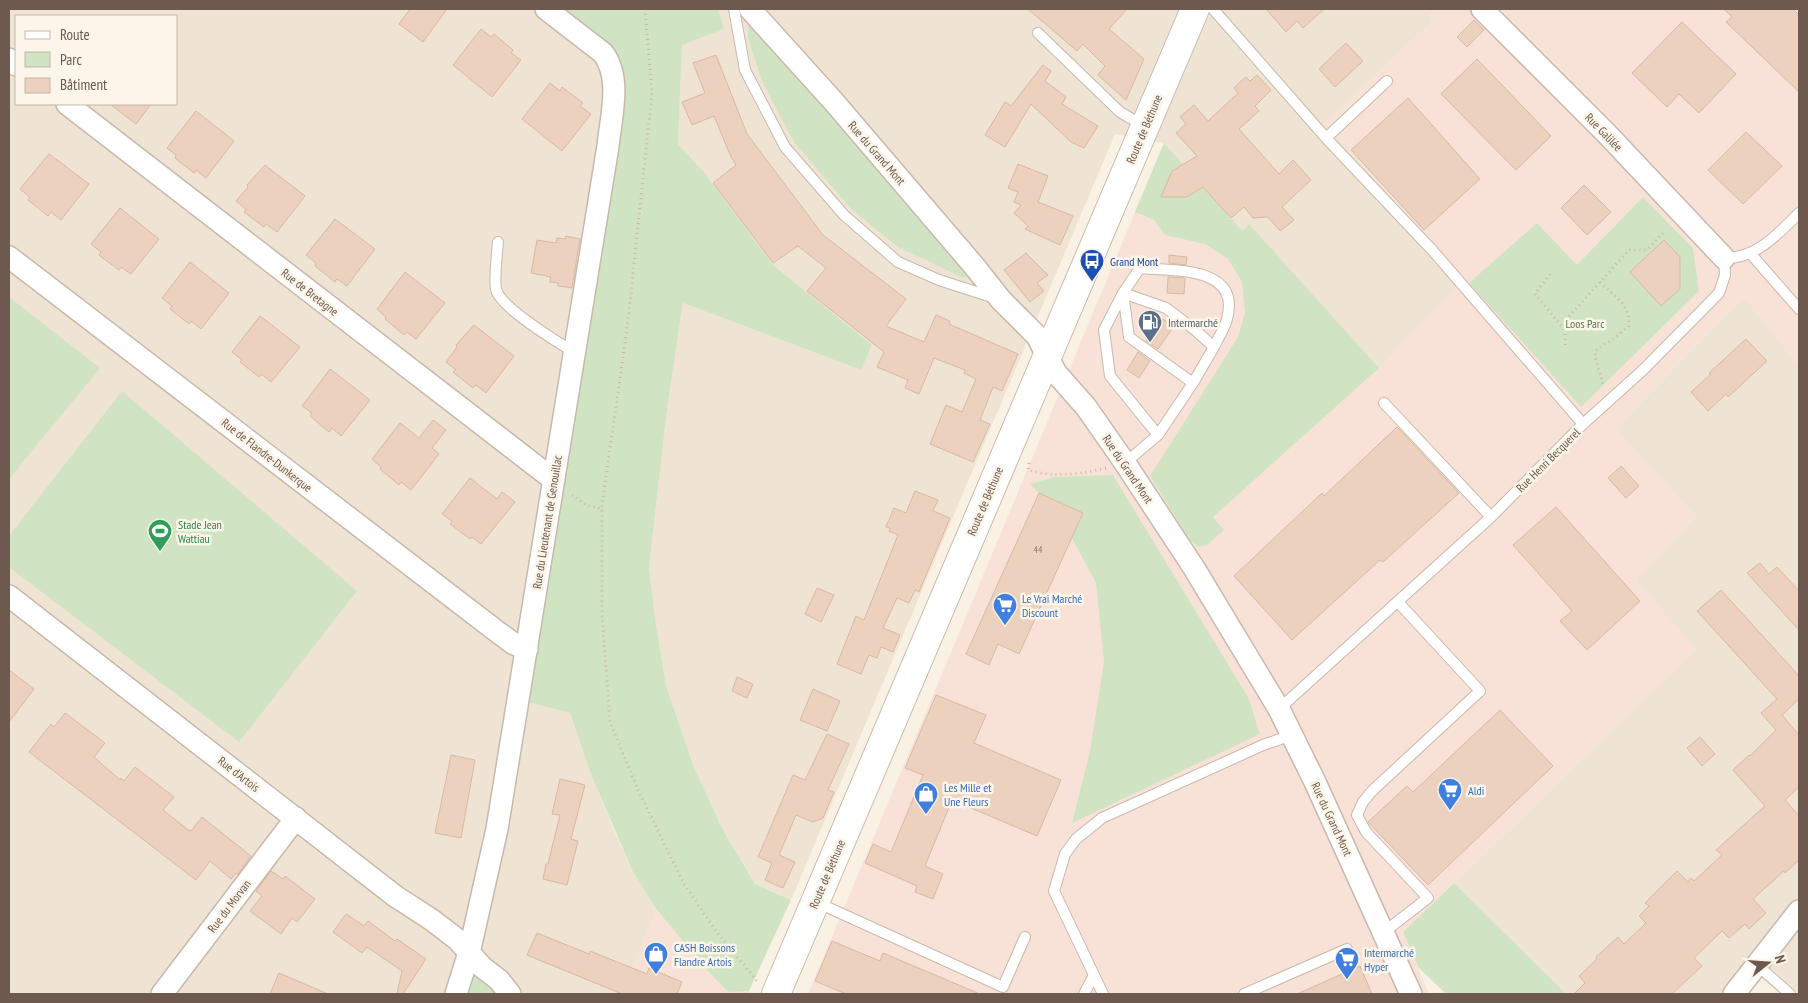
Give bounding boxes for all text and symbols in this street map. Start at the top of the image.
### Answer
legend [15,15,178,105]
text: Route [60,25,90,44]
text: Parc [60,50,82,69]
text: Bâtiment [60,75,107,94]
street label: Route de Béthune [1123,92,1165,166]
street label: Rue Galilée [1582,110,1626,154]
street label: Rue du Grand Mont [845,118,909,189]
bus stop icon: Grand Mont [1079,248,1105,282]
place label: Grand Mont [1110,254,1159,269]
street label: Rue de Bretagne [278,265,342,319]
fuel station icon: Intermarché [1137,309,1163,343]
place label: Intermarché [1168,315,1218,330]
park label: Loos Parc [1566,316,1605,331]
street label: Rue de Flandre-Dunkerque [219,415,315,495]
street label: Rue Henri Becquerel [1513,425,1583,495]
street label: Rue du Grand Mont [1099,432,1157,507]
street label: Rue du Lieutenant de Genouillac [529,453,565,590]
street label: Route de Béthune [964,464,1006,538]
place label: Stade Jean Wattiau [178,517,222,546]
sports icon: Stade Jean Wattiau [147,518,173,552]
house number: 44 [1034,543,1043,556]
place label: Le Vrai Marché Discount [1022,591,1082,620]
supermarket icon: Le Vrai Marché Discount [992,592,1018,626]
street label: Rue d'Artois [215,753,263,795]
supermarket icon: Aldi [1437,777,1463,811]
place label: Les Mille et Une Fleurs [944,780,992,809]
street label: Rue du Grand Mont [1308,780,1356,859]
shop icon: Les Mille et Une Fleurs [913,781,939,815]
place label: Aldi [1468,783,1484,798]
street label: Route de Béthune [806,837,848,911]
street label: Rue du Morvan [204,877,254,935]
north arrow [1743,938,1793,988]
place label: CASH Boissons Flandre Artois [674,940,735,969]
shop icon: CASH Boissons Flandre Artois [643,941,669,975]
place label: Intermarché Hyper [1364,945,1414,974]
supermarket icon: Intermarché Hyper [1334,946,1360,980]
text: N [1771,953,1790,965]

